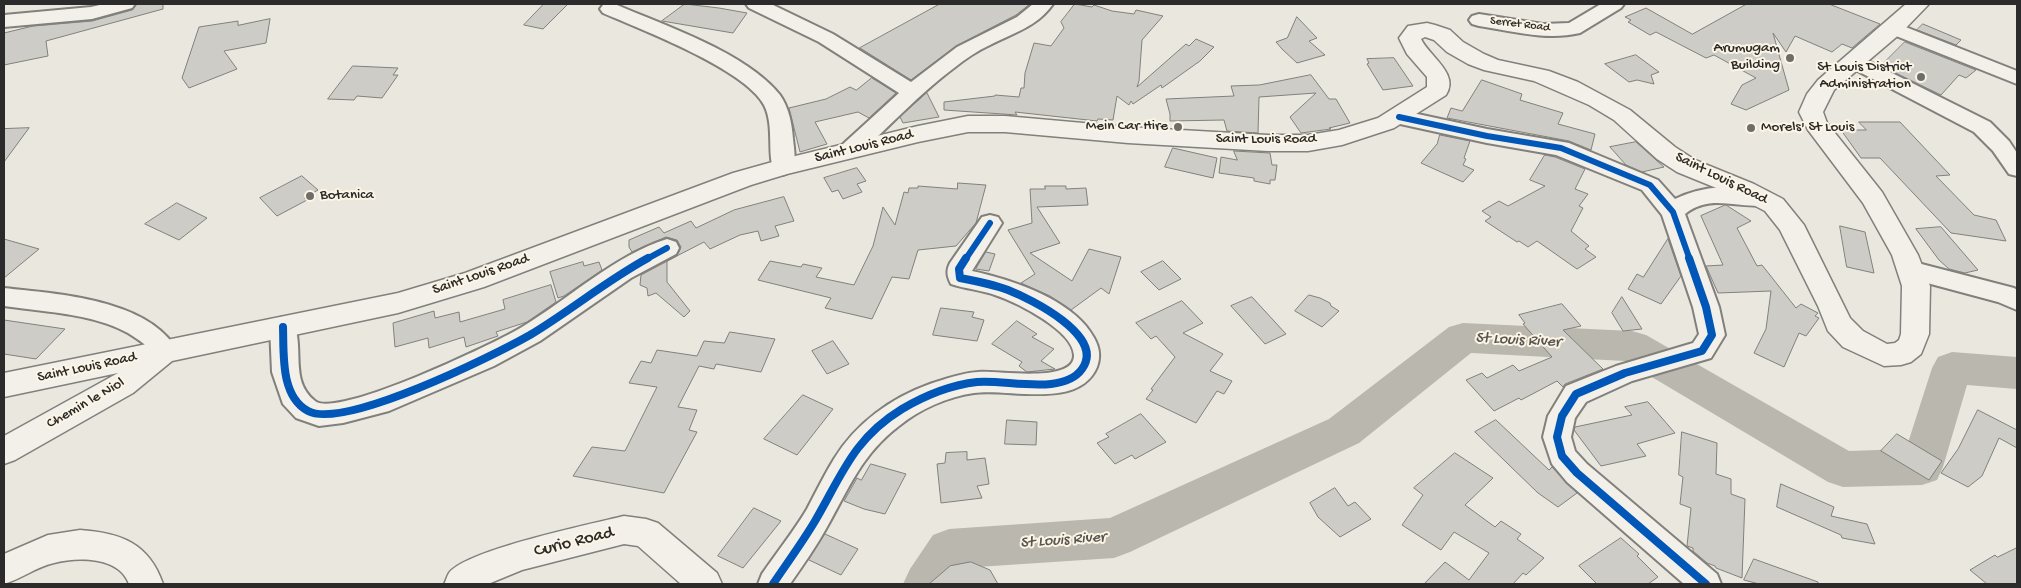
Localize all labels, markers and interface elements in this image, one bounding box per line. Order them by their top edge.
street label: Serret Road [1489,14,1551,36]
place label: Arumugam Building [1714,40,1780,75]
marker: Arumugam Building [1784,52,1796,64]
place label: St Louis District Administration [1817,59,1911,94]
marker: St Louis District Administration [1915,71,1927,83]
place label: Mein Car Hire [1086,118,1168,136]
place label: Morels' St Louis [1761,119,1854,137]
marker: Mein Car Hire [1172,121,1184,133]
marker: Morels' St Louis [1745,122,1757,134]
street label: Saint Louis Road [813,126,915,168]
street label: Saint Louis Road [1216,131,1316,149]
street label: Saint Louis Road [1672,149,1770,209]
place label: Botanica [320,187,374,205]
marker: Botanica [304,190,316,202]
street label: Saint Louis Road [430,250,532,300]
water label: St Louis River [1475,329,1561,353]
street label: Saint Louis Road [36,349,138,387]
street label: Chemin le Niol [44,374,128,434]
street label: Curio Road [532,523,616,563]
water label: St Louis River [1020,528,1106,554]

